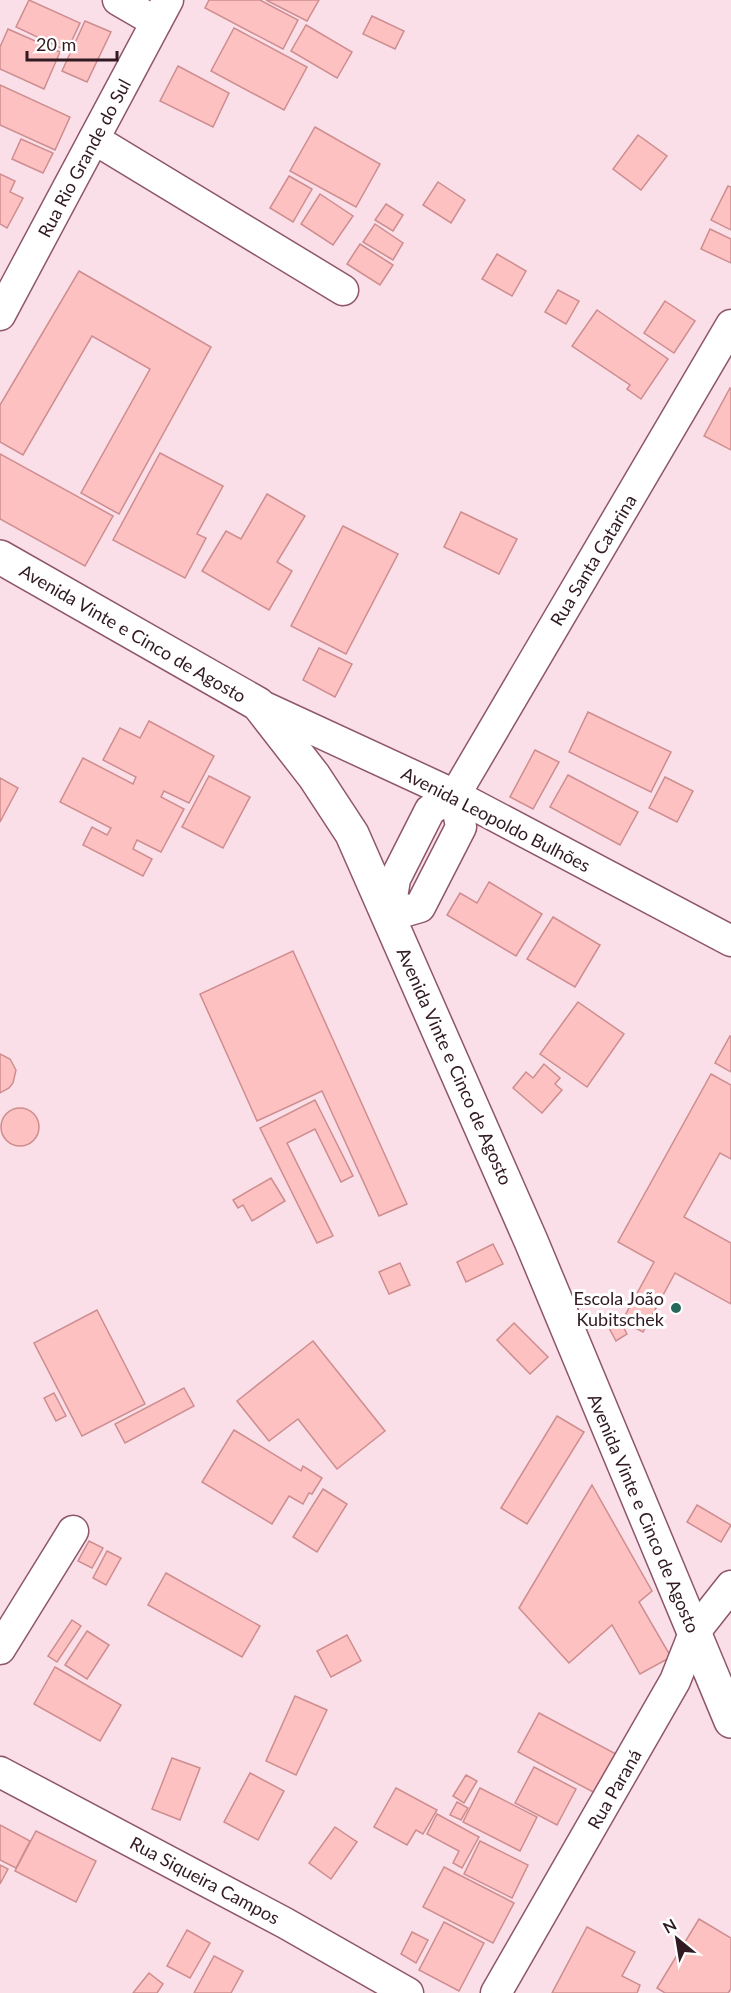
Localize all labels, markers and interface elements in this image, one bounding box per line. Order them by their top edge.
scale bar [27,24,117,62]
text: 20 m [36,33,76,55]
street label: Rua Rio Grande do Sul [33,75,135,241]
street label: Rua Santa Catarina [545,490,641,630]
street label: Avenida Vinte e Cinco de Agosto [16,559,250,707]
street label: Avenida Leopoldo Bulhões [398,762,594,876]
street label: Avenida Vinte e Cinco de Agosto [393,944,517,1188]
place label: Escola João Kubitschek [573,1287,665,1330]
marker: Escola João Kubitschek [669,1301,683,1315]
street label: Avenida Vinte e Cinco de Agosto [584,1390,704,1636]
street label: Rua Paraná [582,1745,646,1833]
street label: Rua Siqueira Campos [126,1831,284,1929]
north arrow [647,1909,707,1969]
text: N [659,1914,679,1937]

